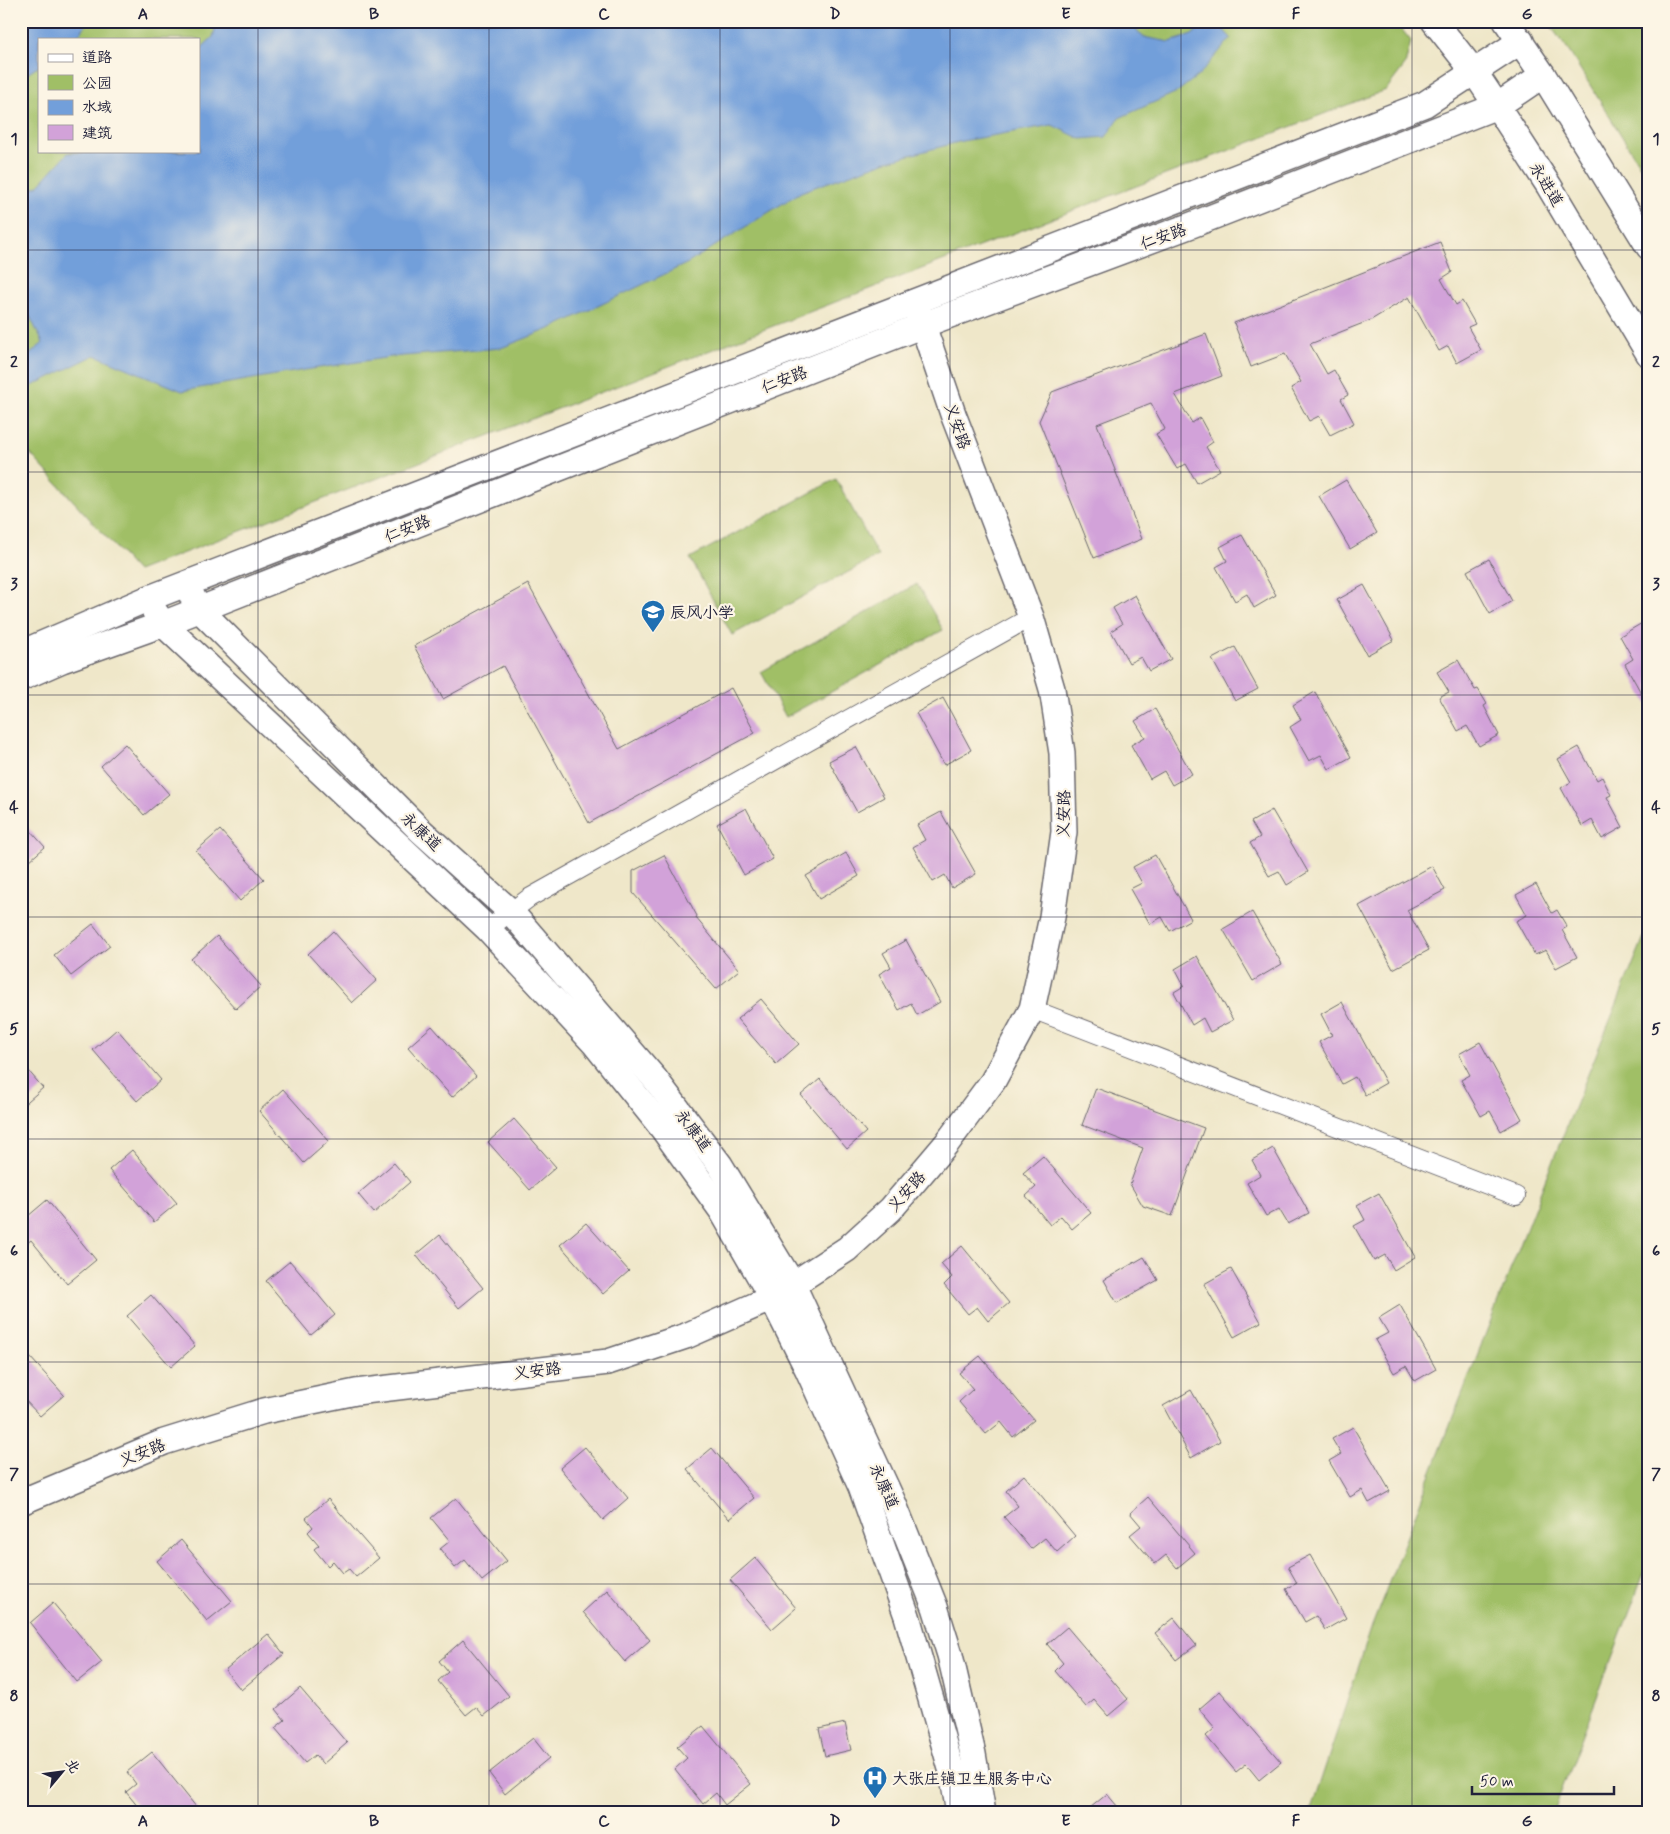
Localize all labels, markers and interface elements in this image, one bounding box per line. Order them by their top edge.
text: A [138,4,148,25]
text: B [369,4,379,25]
text: C [598,4,610,25]
text: D [829,4,841,25]
text: E [1061,4,1071,25]
text: F [1292,4,1301,25]
text: G [1522,4,1533,25]
legend [38,38,200,152]
text: 道路 [82,48,112,68]
text: 公园 [82,74,112,94]
text: 水域 [82,98,112,118]
text: 建筑 [82,124,112,144]
text: 1 [10,129,18,150]
text: 1 [1652,129,1660,150]
street label: 永进道 [1524,159,1567,211]
street label: 仁安路 [1137,219,1190,255]
text: 2 [10,352,18,373]
text: 2 [1652,352,1660,373]
street label: 仁安路 [758,362,811,399]
street label: 义安路 [939,400,975,453]
street label: 仁安路 [381,511,434,548]
text: 3 [10,574,18,595]
text: 3 [1652,574,1660,595]
school or university icon: 辰风小学 [640,599,666,633]
place label: 辰风小学 [670,603,734,624]
street label: 义安路 [1054,790,1075,838]
text: 4 [9,797,19,818]
text: 4 [1651,797,1661,818]
street label: 永康道 [396,808,446,856]
text: 5 [9,1019,19,1040]
text: 5 [1651,1019,1661,1040]
street label: 永康道 [670,1105,716,1156]
street label: 义安路 [883,1167,931,1217]
text: 6 [10,1241,18,1262]
text: 6 [1652,1241,1660,1262]
street label: 义安路 [512,1358,562,1385]
street label: 义安路 [116,1435,169,1472]
street label: 永康道 [864,1460,903,1513]
text: 7 [9,1464,19,1485]
text: 7 [1651,1464,1661,1485]
text: 8 [9,1686,19,1707]
text: 8 [1651,1686,1661,1707]
north arrow [38,1746,88,1796]
text: 北 [61,1756,84,1777]
scale bar [1472,1764,1615,1796]
hospital icon: 大张庄镇卫生服务中心 [862,1765,888,1799]
place label: 大张庄镇卫生服务中心 [892,1769,1052,1790]
text: 50 m [1480,1772,1514,1792]
text: A [138,1811,148,1832]
text: B [369,1811,379,1832]
text: C [598,1811,610,1832]
text: D [829,1811,841,1832]
text: E [1061,1811,1071,1832]
text: F [1292,1811,1301,1832]
text: G [1522,1811,1533,1832]

